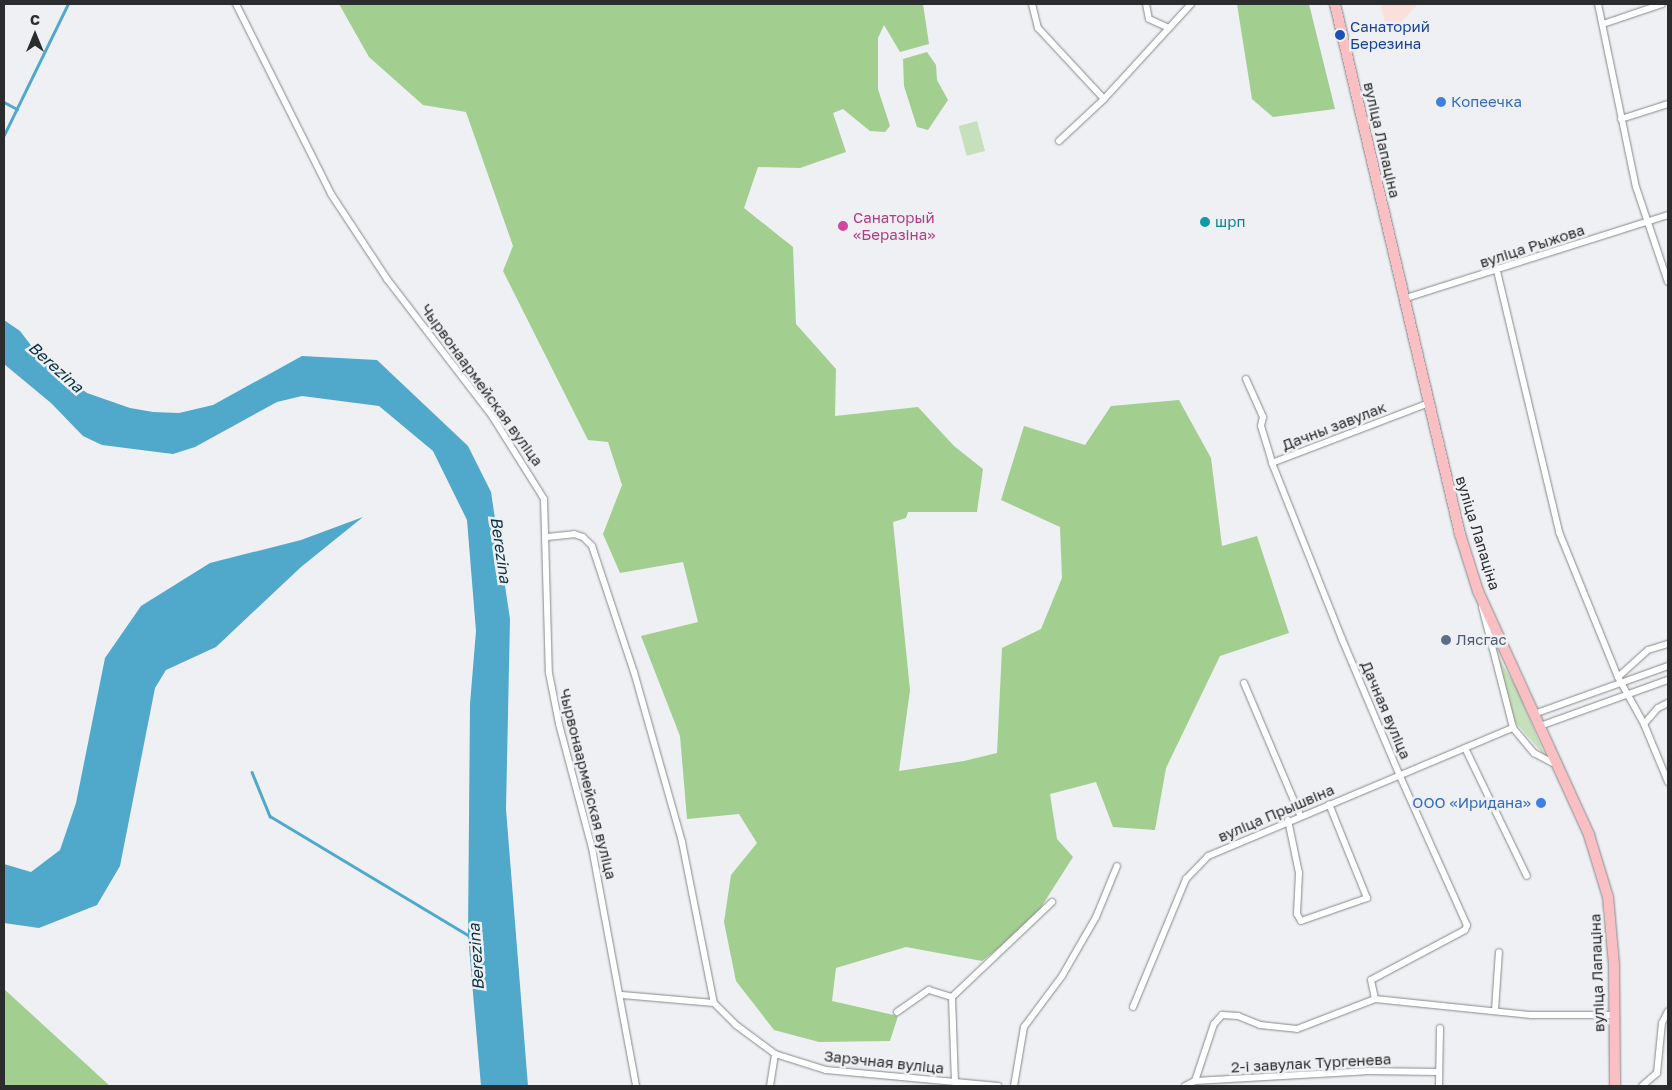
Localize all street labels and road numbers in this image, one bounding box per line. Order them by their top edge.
street label: вуліца Лапаціна [1360,80,1404,200]
street label: вуліца Рыжова [1477,221,1587,271]
street label: Чырвонаармейская вуліца [417,300,547,470]
street label: Дачны завулак [1279,398,1389,454]
street label: вуліца Лапаціна [1452,474,1504,592]
street label: Дачная вуліца [1357,658,1415,762]
street label: Чырвонаармейская вуліца [556,687,620,881]
street label: вуліца Прышвіна [1215,780,1337,846]
street label: вуліца Лапаціна [1586,914,1608,1032]
street label: Зарэчная вуліца [823,1047,945,1077]
street label: 2-і завулак Тургенева [1230,1050,1392,1076]

